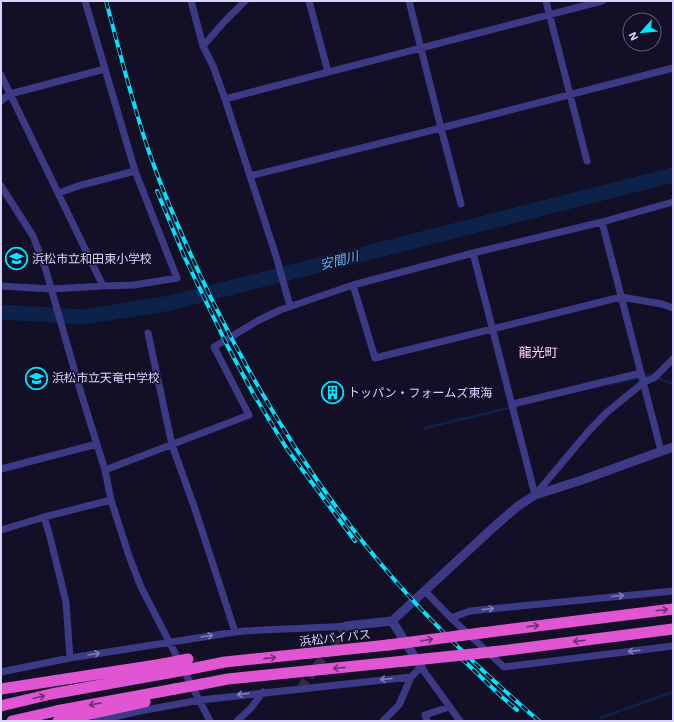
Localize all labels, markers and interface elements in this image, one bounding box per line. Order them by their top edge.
north arrow [622,12,662,52]
text: N [626,30,641,43]
school or university icon: 浜松市立和田東小学校 [4,246,30,272]
water label: 安間川 [318,248,362,272]
place label: 浜松市立和田東小学校 [32,252,152,266]
district label: 龍光町 [518,345,558,360]
school or university icon: 浜松市立天竜中学校 [24,365,50,391]
place label: 浜松市立天竜中学校 [52,371,160,385]
building icon: トッパン・フォームズ東海 [319,380,345,406]
place label: トッパン・フォームズ東海 [348,386,492,400]
one-way arrow [611,592,624,599]
one-way arrow [481,605,494,613]
one-way arrow [656,607,669,614]
one-way arrow [527,623,540,630]
street label: 浜松バイパス [299,627,371,649]
one-way arrow [200,632,213,640]
one-way arrow [420,636,433,644]
one-way arrow [573,637,586,645]
one-way arrow [628,647,641,655]
one-way arrow [87,650,100,658]
one-way arrow [263,654,276,661]
one-way arrow [333,664,346,672]
one-way arrow [380,675,393,683]
one-way arrow [237,691,250,698]
one-way arrow [32,692,45,700]
one-way arrow [89,700,102,708]

